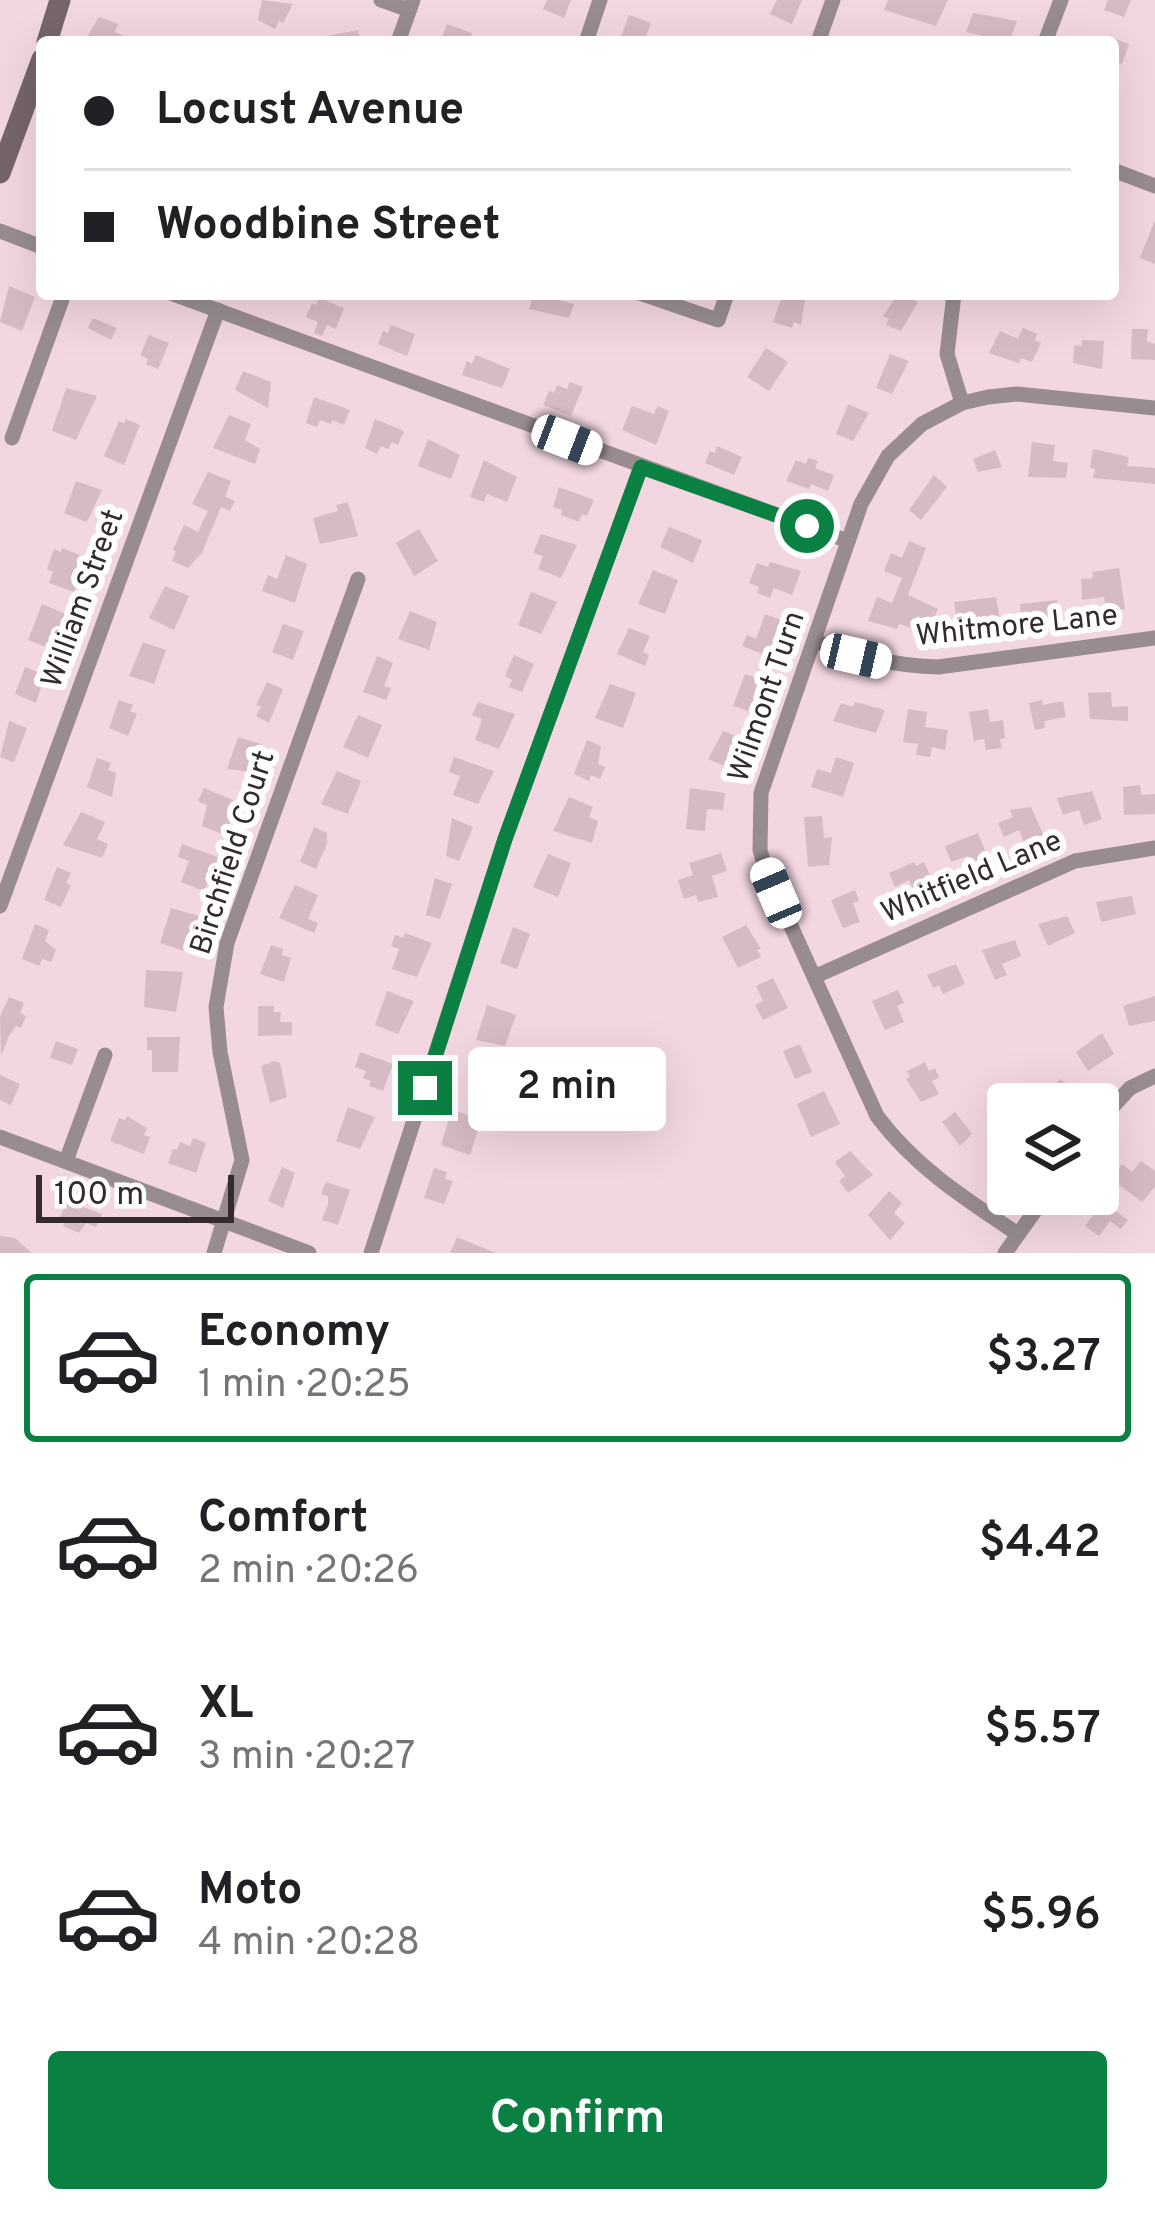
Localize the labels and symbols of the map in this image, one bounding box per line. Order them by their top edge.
car [527,410,607,470]
route start [780,499,834,553]
street label: William Street [35,505,133,693]
street label: Whitmore Lane [914,598,1120,656]
street label: Wilmont Turn [721,607,815,787]
car [817,630,895,682]
street label: Birchfield Court [184,746,284,960]
street label: Whitfield Lane [876,823,1068,933]
car [745,853,807,933]
callout: 2 min [467,1046,665,1130]
route end [398,1061,452,1115]
scale bar [36,1169,234,1222]

